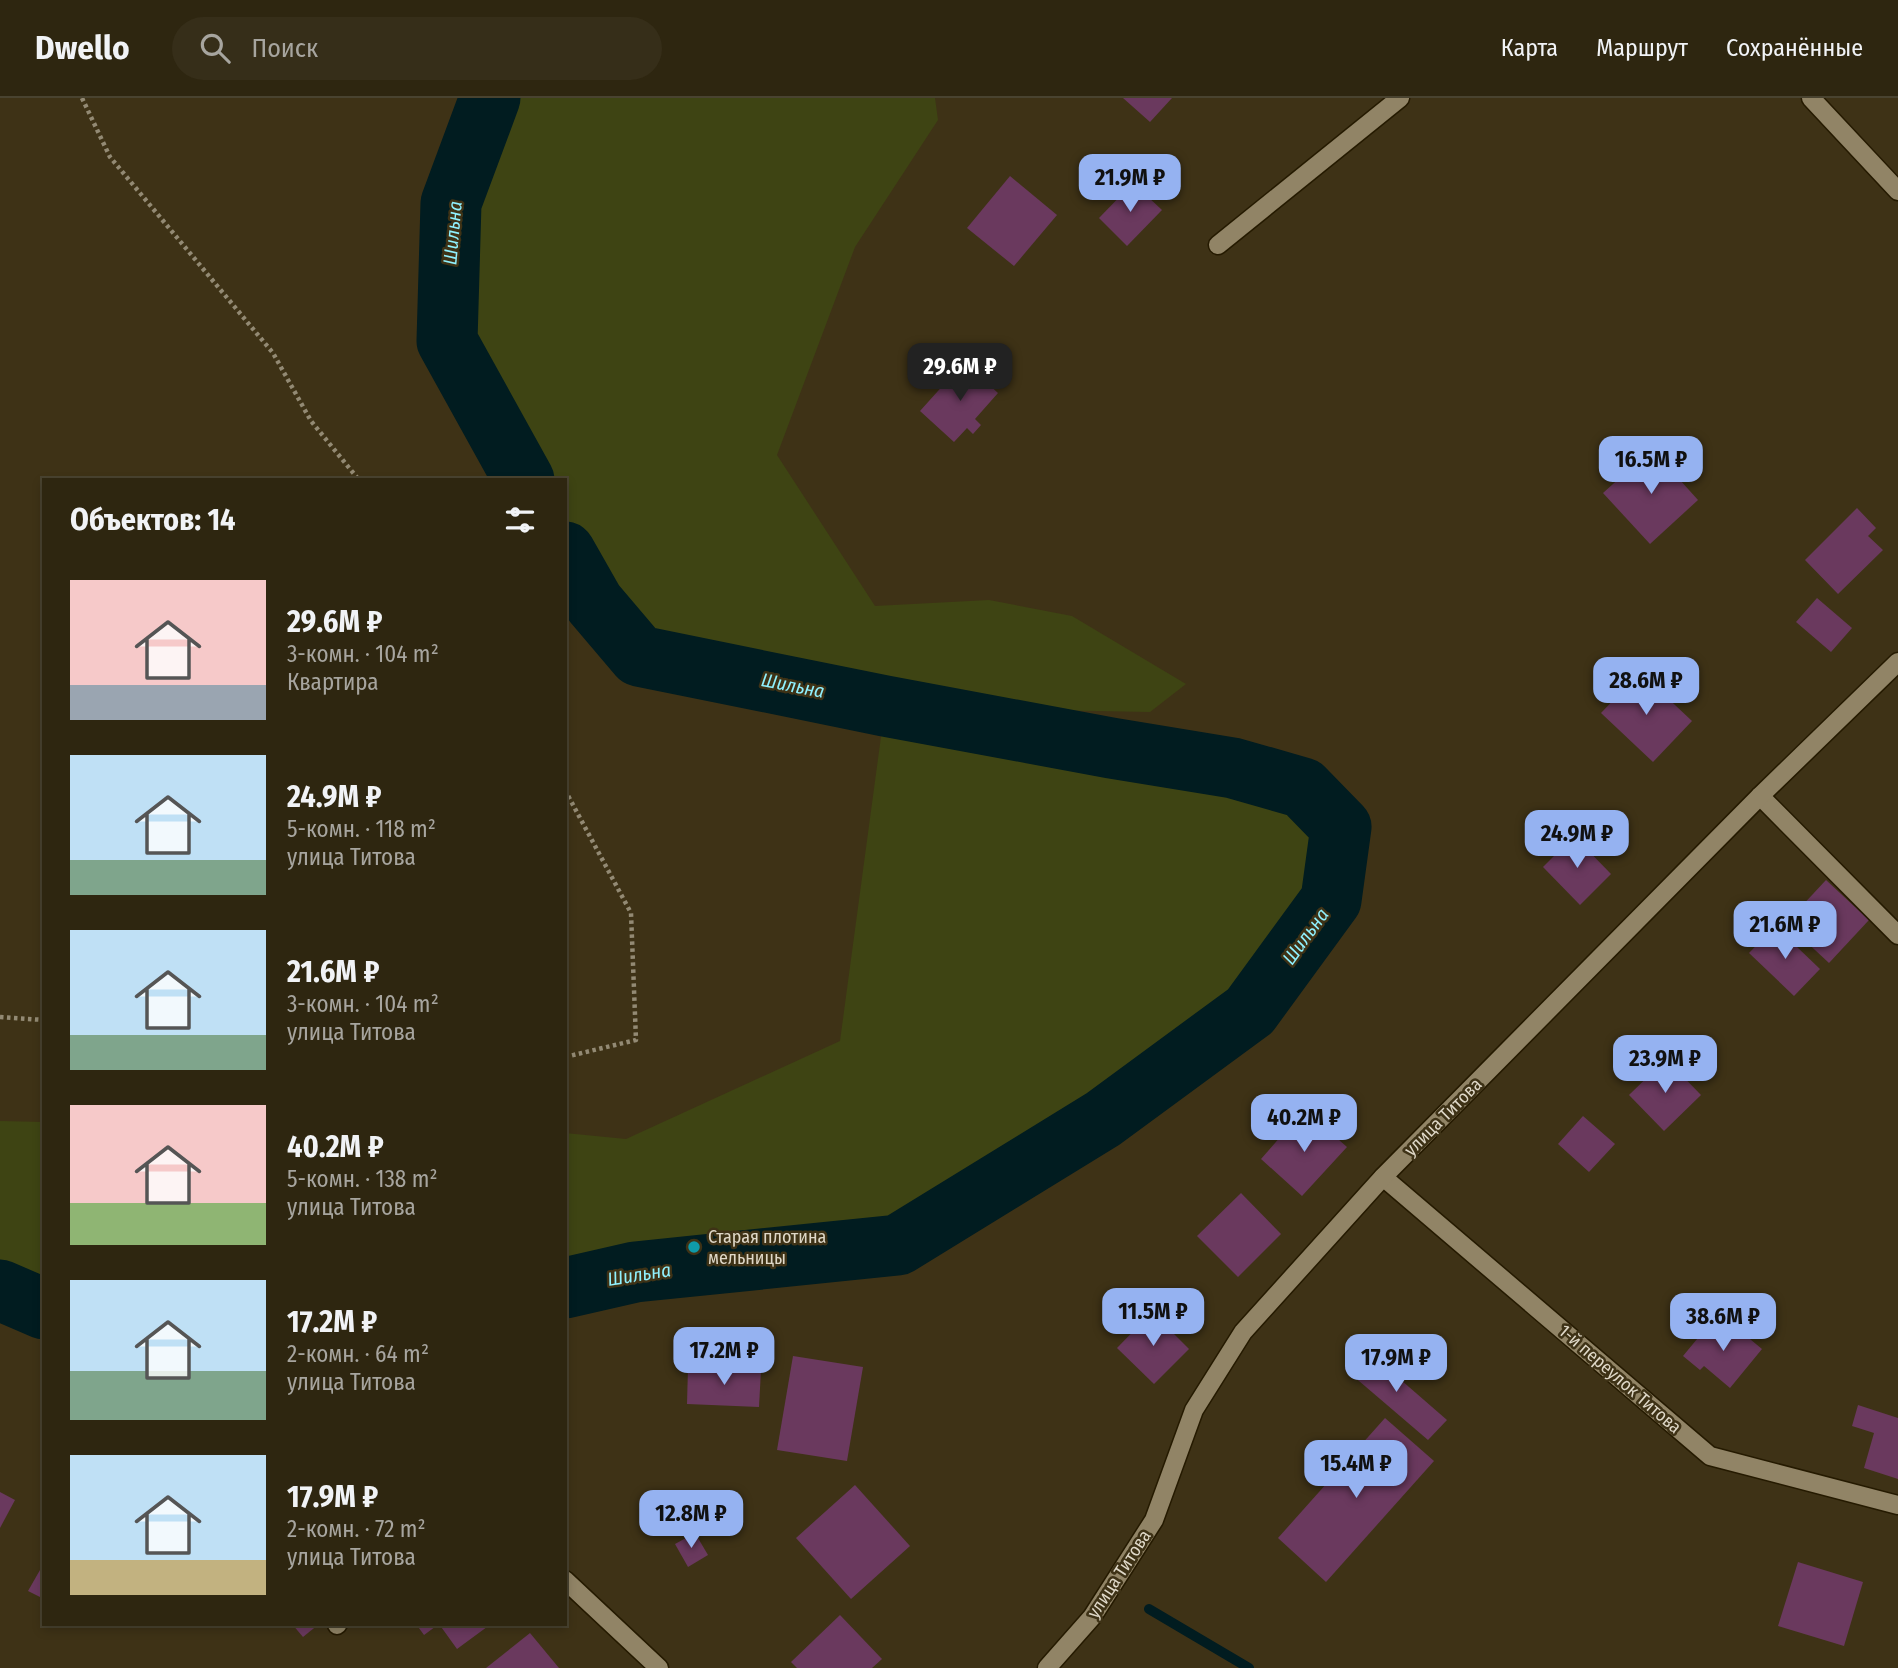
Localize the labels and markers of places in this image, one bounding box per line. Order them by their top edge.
pin: 21.9M ₽ [1065,155,1195,214]
pin: 29.6M ₽ [895,344,1025,403]
pin: 16.5M ₽ [1586,436,1716,496]
pin: 28.6M ₽ [1581,658,1711,717]
pin: 24.9M ₽ [1512,810,1642,870]
pin: 21.6M ₽ [1720,902,1850,961]
pin: 23.9M ₽ [1600,1035,1730,1095]
pin: 40.2M ₽ [1239,1094,1369,1154]
place label: Старая плотина мельницы [708,1226,827,1269]
marker: Старая плотина мельницы [686,1239,702,1255]
pin: 11.5M ₽ [1088,1288,1218,1348]
pin: 38.6M ₽ [1658,1294,1788,1353]
pin: 17.2M ₽ [659,1328,789,1387]
pin: 17.9M ₽ [1331,1334,1461,1394]
pin: 15.4M ₽ [1291,1440,1421,1500]
pin: 12.8M ₽ [626,1490,756,1550]

